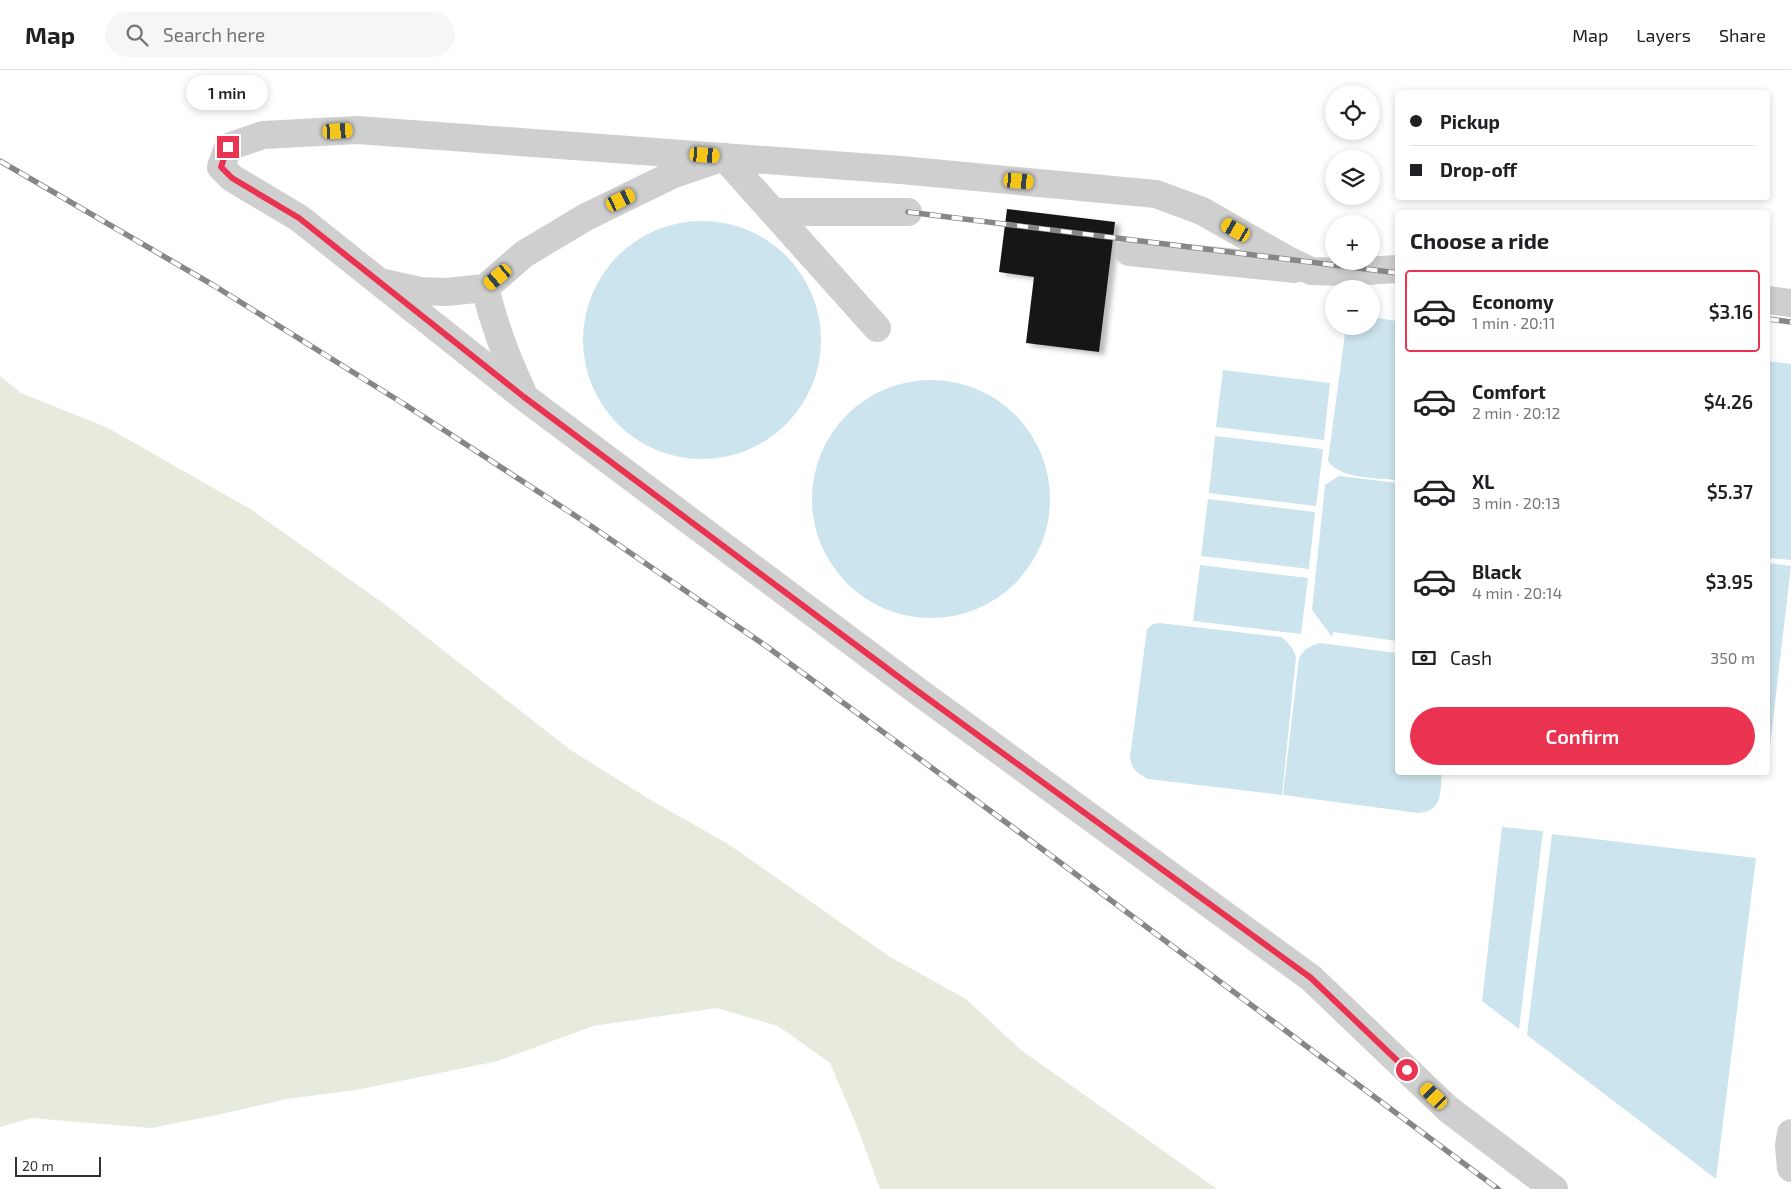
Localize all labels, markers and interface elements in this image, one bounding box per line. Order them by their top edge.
search box [105,12,455,57]
text: Map [25,20,75,49]
icon: search [123,21,151,49]
text: Search here [163,23,265,46]
text: Map [1572,24,1608,46]
text: Layers [1636,24,1691,46]
text: Share [1719,24,1766,46]
callout: 1 min [187,75,269,110]
text: 1 min [208,83,246,102]
map controls [1325,85,1380,335]
button: locate [1325,85,1380,140]
text: Pickup [1440,110,1500,133]
car [322,123,353,139]
route end [217,136,239,158]
car [689,146,720,164]
button: layers [1325,150,1380,205]
text: Drop-off [1440,158,1517,181]
car [1003,172,1034,190]
car [604,187,637,213]
button: + [1325,215,1380,270]
car [1219,216,1252,244]
text: Choose a ride [1410,227,1549,253]
car [481,262,514,292]
button: − [1325,280,1380,335]
icon: car [1412,289,1457,334]
text: Economy [1472,290,1554,313]
text: $3.16 [1709,300,1753,323]
text: 1 min · 20:11 [1472,313,1555,332]
icon: car [1412,379,1457,424]
text: Comfort [1472,380,1546,403]
text: $4.26 [1704,390,1753,413]
text: 2 min · 20:12 [1472,403,1561,422]
icon: car [1412,469,1457,514]
text: XL [1472,470,1494,493]
text: $5.37 [1707,480,1753,503]
text: 3 min · 20:13 [1472,493,1560,512]
icon: car [1412,559,1457,604]
text: Black [1472,560,1522,583]
text: $3.95 [1705,570,1753,593]
text: 4 min · 20:14 [1472,583,1562,602]
icon: cash [1410,644,1438,672]
text: Cash [1450,646,1492,669]
text: 350 m [1710,648,1755,667]
button: Confirm [1410,707,1755,765]
route start [1396,1059,1418,1081]
car [1418,1080,1450,1112]
scale bar [15,1154,101,1177]
text: 20 m [22,1157,54,1174]

